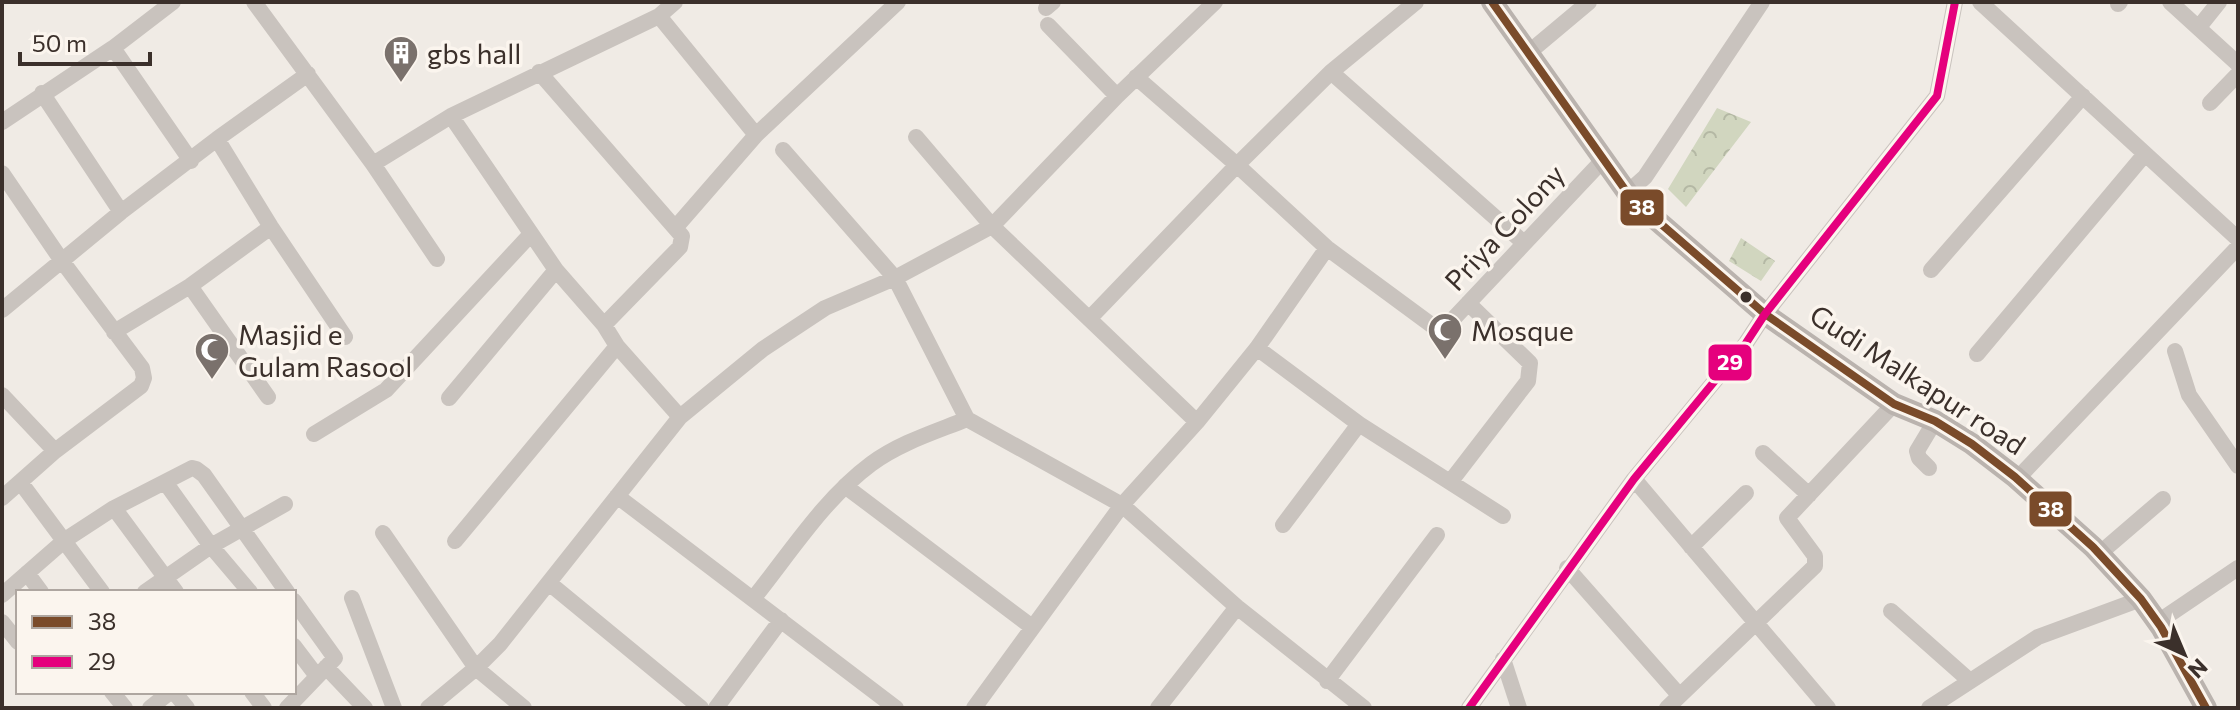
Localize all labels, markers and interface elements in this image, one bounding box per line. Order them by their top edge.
scale bar [20,16,150,66]
text: 50 m [32,28,87,57]
building icon: gbs hall [382,34,420,84]
place label: gbs hall [427,36,521,70]
street label: Priya Colony [1437,157,1571,297]
line badge: 38 [1619,188,1665,227]
text: 38 [1629,193,1655,220]
unlabelled marker [1738,289,1754,305]
street label: Gudi Malkapur road [1804,297,2032,461]
mosque icon: Mosque [1426,311,1464,361]
place label: Mosque [1471,313,1574,347]
place label: Masjid e Gulam Rasool [238,317,412,383]
mosque icon: Masjid e Gulam Rasool [193,331,231,381]
line badge: 29 [1707,343,1753,382]
text: 29 [1717,348,1743,375]
line badge: 38 [2028,490,2073,528]
text: 38 [2038,495,2064,522]
legend [16,590,296,694]
text: 38 [88,606,116,635]
north arrow [2144,614,2224,694]
text: 29 [88,646,116,675]
text: N [2183,653,2214,684]

